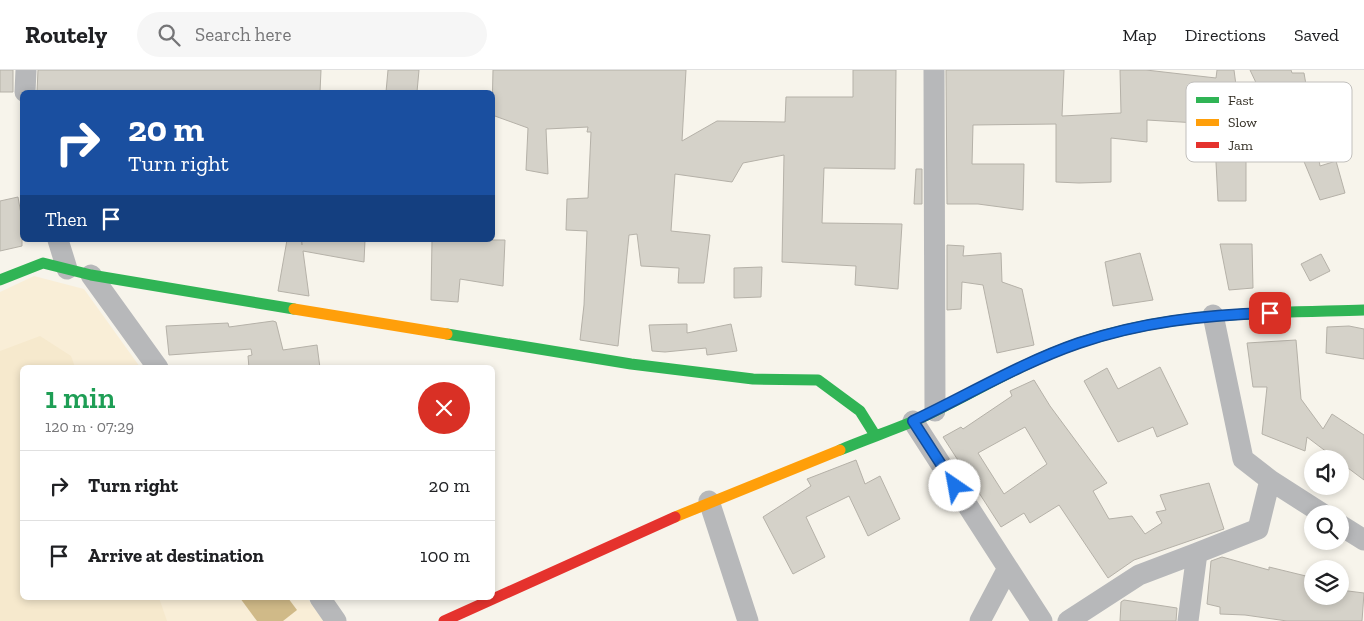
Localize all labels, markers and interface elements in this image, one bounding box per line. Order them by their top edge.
search box [137,12,487,57]
text: Routely [25,20,107,49]
icon: search [155,21,183,49]
text: Search here [195,23,291,46]
text: Map [1122,24,1157,46]
text: Directions [1185,24,1266,46]
text: Saved [1294,24,1339,46]
legend [1186,82,1352,162]
text: Fast [1228,92,1255,109]
text: 20 m [128,108,204,150]
icon: right [45,110,110,175]
text: Slow [1228,114,1257,131]
text: Jam [1228,137,1253,154]
text: Turn right [128,150,229,177]
icon: arrive [97,205,125,233]
text: Then [45,208,87,231]
pin [1249,292,1291,334]
icon: arrive [1256,299,1284,327]
text: 1 min [45,380,115,416]
button: close [418,382,470,434]
text: 120 m · 07:29 [45,417,134,436]
map controls [1304,450,1349,605]
button: sound [1304,450,1349,495]
position arrow [928,459,980,511]
icon: right [45,472,73,500]
text: Turn right [88,474,178,497]
text: 20 m [429,474,470,497]
button: search [1304,505,1349,550]
icon: arrive [45,542,73,570]
text: Arrive at destination [88,544,264,567]
text: 100 m [420,544,470,567]
button: layers [1304,560,1349,605]

